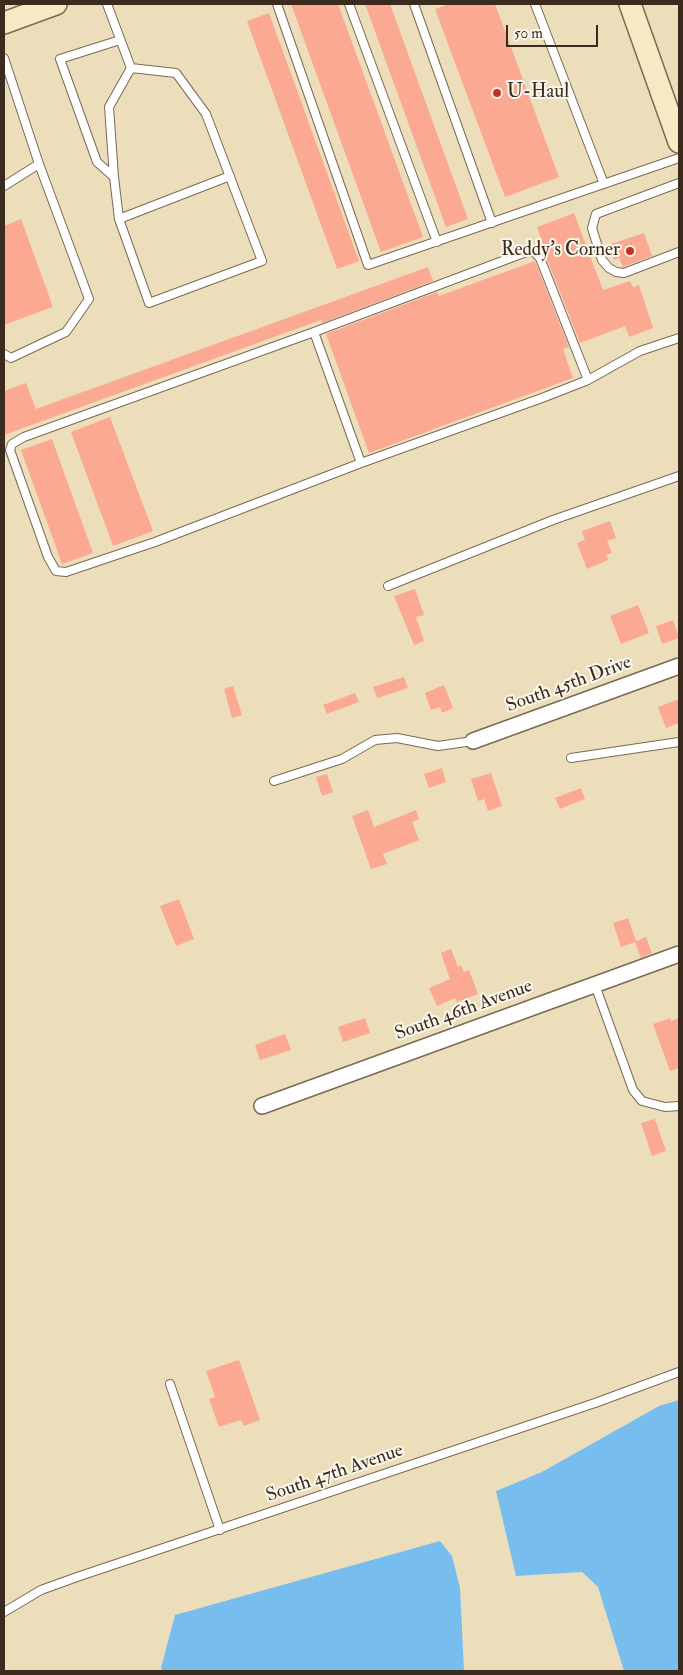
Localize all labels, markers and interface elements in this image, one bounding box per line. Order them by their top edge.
scale bar [508,15,600,47]
text: 50 m [514,24,543,43]
place label: U-Haul [507,82,569,104]
marker: U-Haul [491,87,503,99]
place label: Reddy's Corner [501,240,620,262]
marker: Reddy's Corner [624,245,636,257]
street label: South 45th Drive [503,652,635,718]
street label: South 46th Avenue [392,976,536,1046]
street label: South 47th Avenue [264,1440,406,1508]

